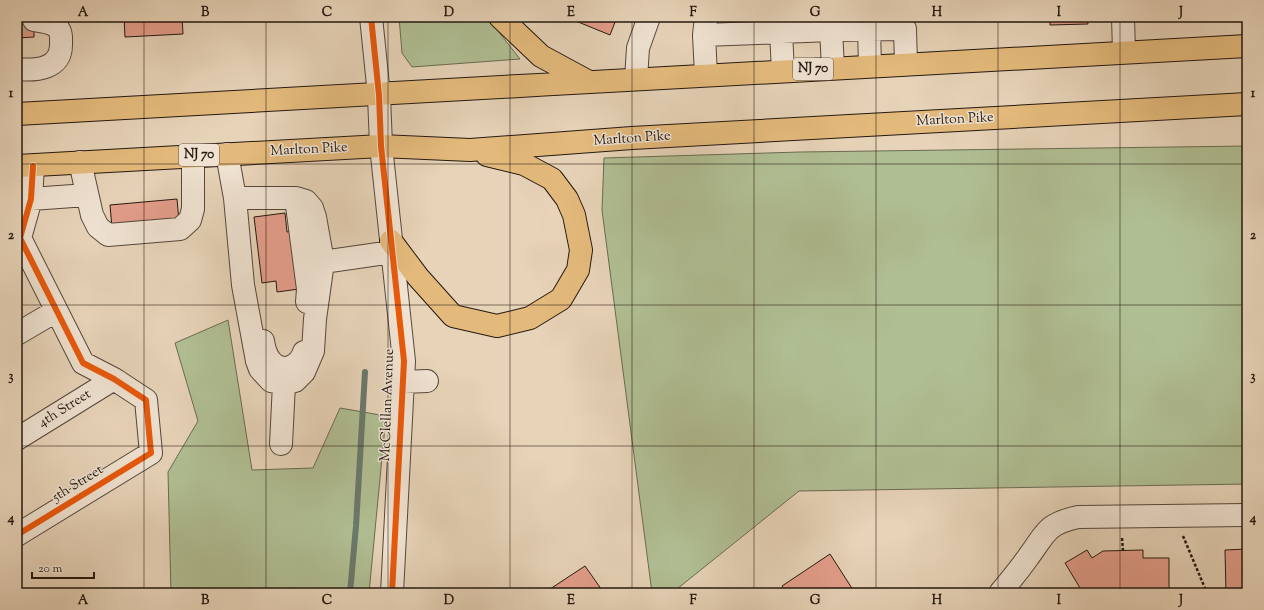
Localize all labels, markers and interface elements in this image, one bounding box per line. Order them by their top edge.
text: A [78,4,89,22]
text: B [201,4,210,22]
text: C [322,4,332,22]
text: D [444,4,454,22]
text: E [567,4,575,22]
text: F [689,4,697,22]
text: G [810,4,821,22]
text: H [932,4,943,22]
text: I [1057,4,1062,22]
text: J [1178,4,1183,22]
road number: NJ 70 [793,58,833,80]
text: 1 [9,85,14,103]
text: 1 [1251,85,1256,103]
street label: Marlton Pike [916,108,994,132]
street label: Marlton Pike [593,126,671,152]
street label: Marlton Pike [270,138,348,162]
road number: NJ 70 [179,144,219,166]
text: 2 [8,227,15,245]
text: 2 [1250,227,1257,245]
street label: McClellan Avenue [376,348,400,462]
text: 3 [8,368,14,386]
text: 3 [1250,368,1256,386]
street label: 4th Street [35,385,96,433]
street label: 5th Street [48,460,108,508]
text: 4 [7,510,15,528]
text: 4 [1249,510,1257,528]
scale bar [32,554,94,580]
text: 20 m [38,560,63,578]
text: A [78,592,89,610]
text: B [201,592,210,610]
text: C [322,592,332,610]
text: D [444,592,454,610]
text: E [567,592,575,610]
text: F [689,592,697,610]
text: G [810,592,821,610]
text: H [932,592,943,610]
text: I [1057,592,1062,610]
text: J [1178,592,1183,610]

